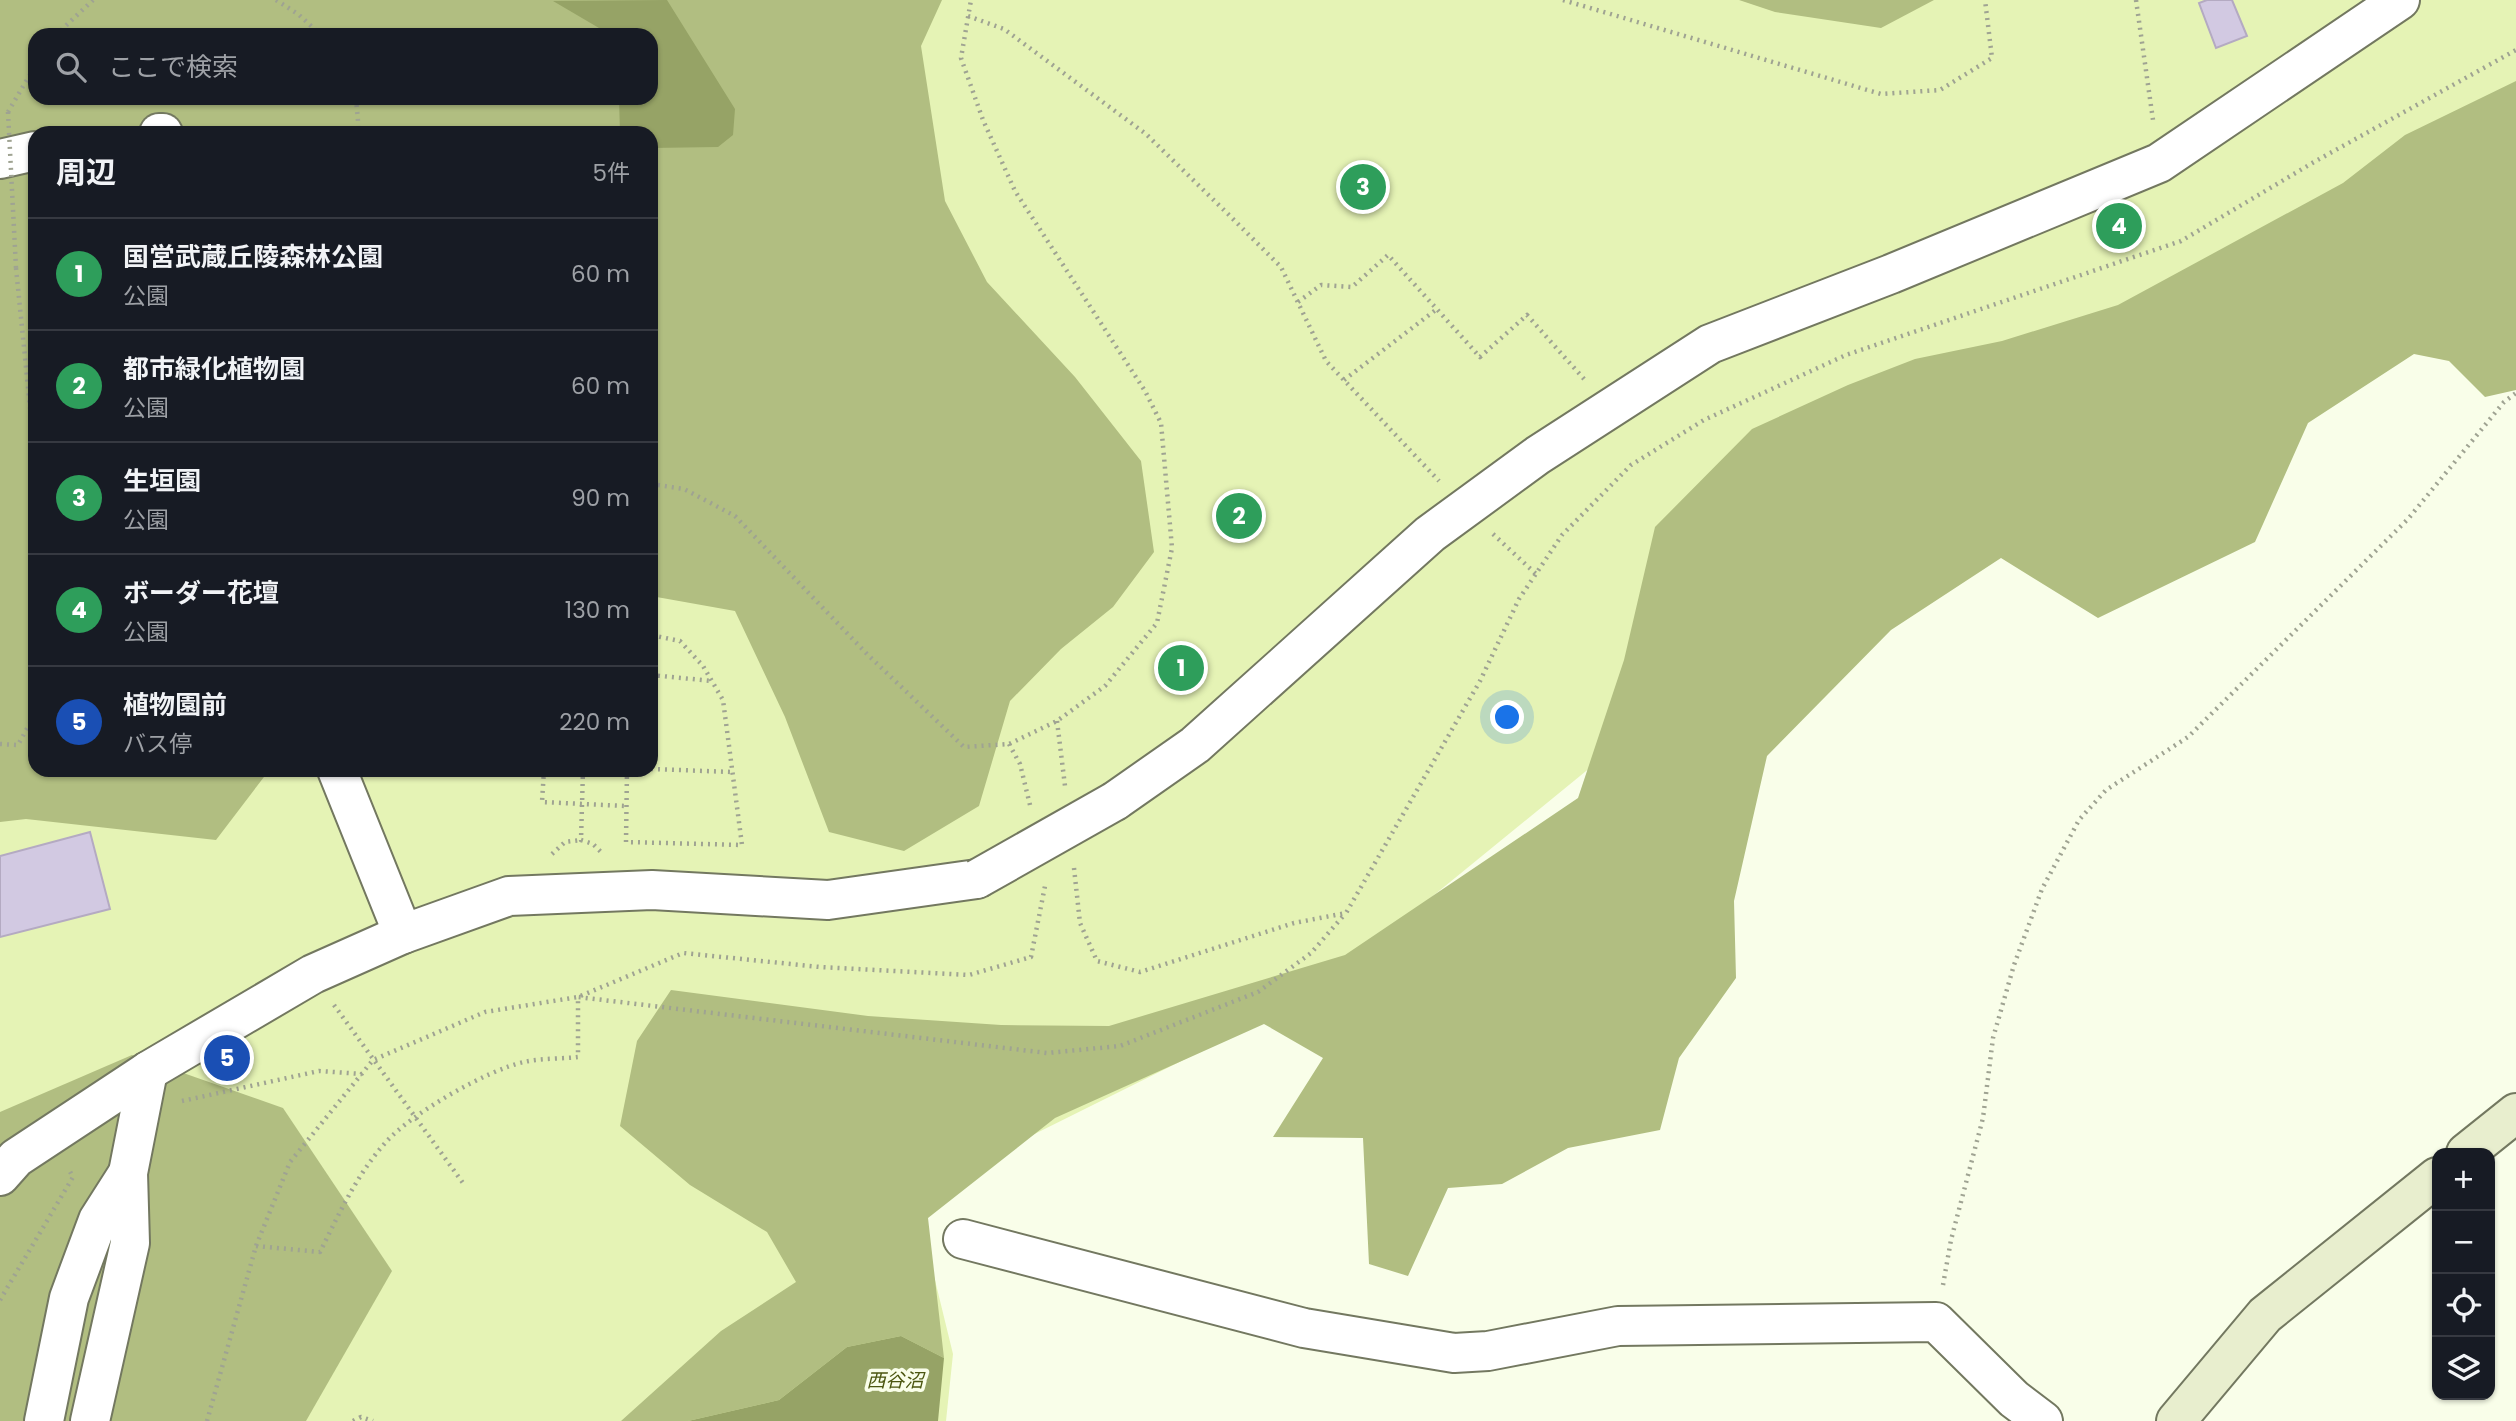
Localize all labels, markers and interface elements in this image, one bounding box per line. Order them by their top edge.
search box [28,28,658,105]
icon: search [52,48,90,86]
text: ここで検索 [108,49,238,85]
text: 周辺 [56,151,116,194]
text: 5件 [593,157,630,189]
pin: 3 [1340,161,1386,213]
pin: 4 [2096,200,2142,252]
text: 国営武蔵丘陵森林公園 [123,239,383,275]
text: 1 [75,258,83,290]
text: 60 m [571,258,630,290]
text: 公園 [123,280,169,312]
text: 都市緑化植物園 [123,351,305,387]
text: 2 [72,370,86,402]
text: 60 m [571,370,630,402]
text: 公園 [123,392,169,424]
text: 生垣園 [123,463,201,499]
text: 3 [72,482,86,514]
text: 90 m [571,482,630,514]
pin: 2 [1216,490,1262,542]
text: 公園 [123,504,169,536]
text: ボーダー花壇 [123,575,279,611]
text: 4 [71,594,87,626]
text: 130 m [565,594,630,626]
text: 公園 [123,616,169,648]
pin: 1 [1158,642,1204,694]
text: 植物園前 [123,687,227,723]
your location [1490,700,1524,734]
text: 5 [72,706,86,738]
text: 220 m [559,706,630,738]
text: バス停 [123,728,192,760]
pin: 5 [204,1032,250,1084]
map controls [2432,1148,2495,1400]
button: + [2432,1148,2495,1211]
button: − [2432,1211,2495,1274]
button: locate [2432,1274,2495,1337]
button: layers [2432,1337,2495,1400]
water label: 西谷沼 [866,1367,926,1394]

